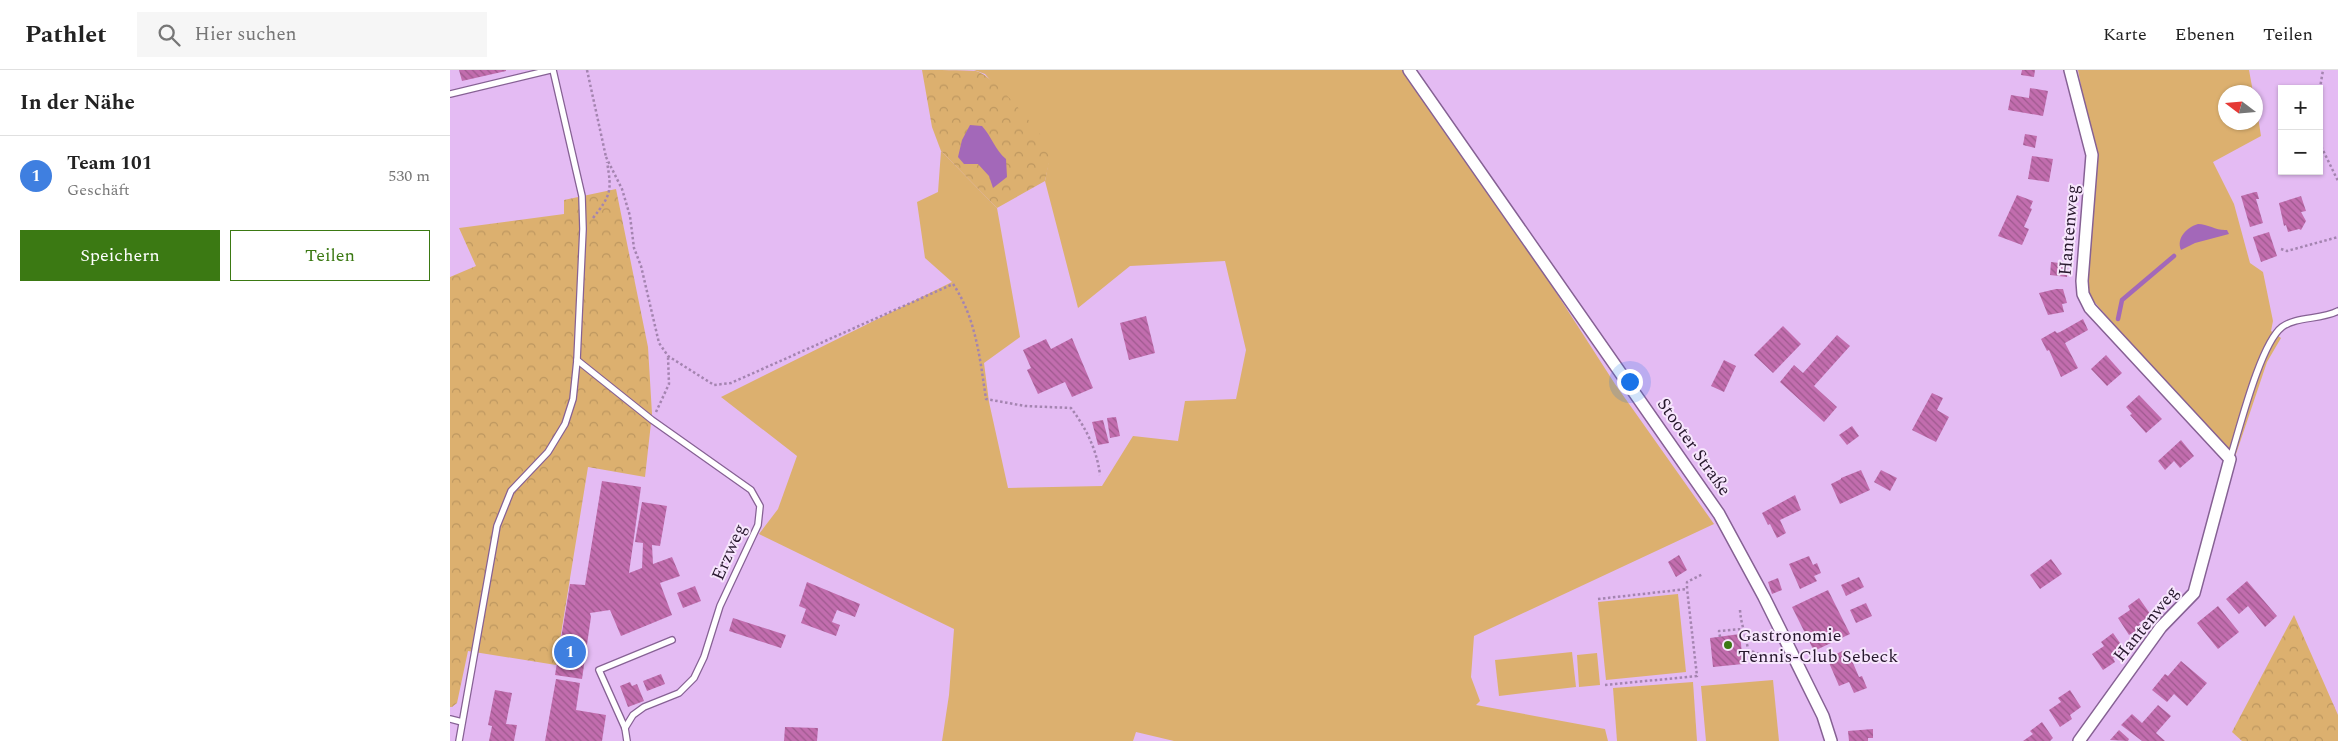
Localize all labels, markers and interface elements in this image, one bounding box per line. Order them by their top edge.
search box [137,12,487,57]
text: Pathlet [25,17,107,53]
text: Hier suchen [195,20,297,49]
icon: search [155,21,183,49]
text: Karte [2103,21,2147,48]
text: Ebenen [2175,21,2235,48]
text: Teilen [2263,21,2313,48]
north arrow [2218,85,2263,130]
map controls [2278,85,2323,175]
button: + [2278,85,2323,130]
text: In der Nähe [20,87,135,119]
button: − [2278,130,2323,175]
text: Team 101 [67,149,152,178]
text: 1 [32,164,40,188]
text: 530 m [388,164,430,188]
text: Geschäft [67,178,130,202]
street label: Hantenweg [2052,183,2086,277]
button: Speichern [20,230,220,281]
button: Teilen [230,230,430,281]
your location [1617,369,1643,395]
street label: Stooter Straße [1650,392,1738,502]
street label: Erzweg [705,519,753,585]
street label: Hantenweg [2107,580,2185,668]
place label: Gastronomie Tennis-Club Sebeck [1738,622,1898,670]
pin: 1 [554,633,586,671]
marker: Gastronomie Tennis-Club Sebeck [1722,639,1734,651]

